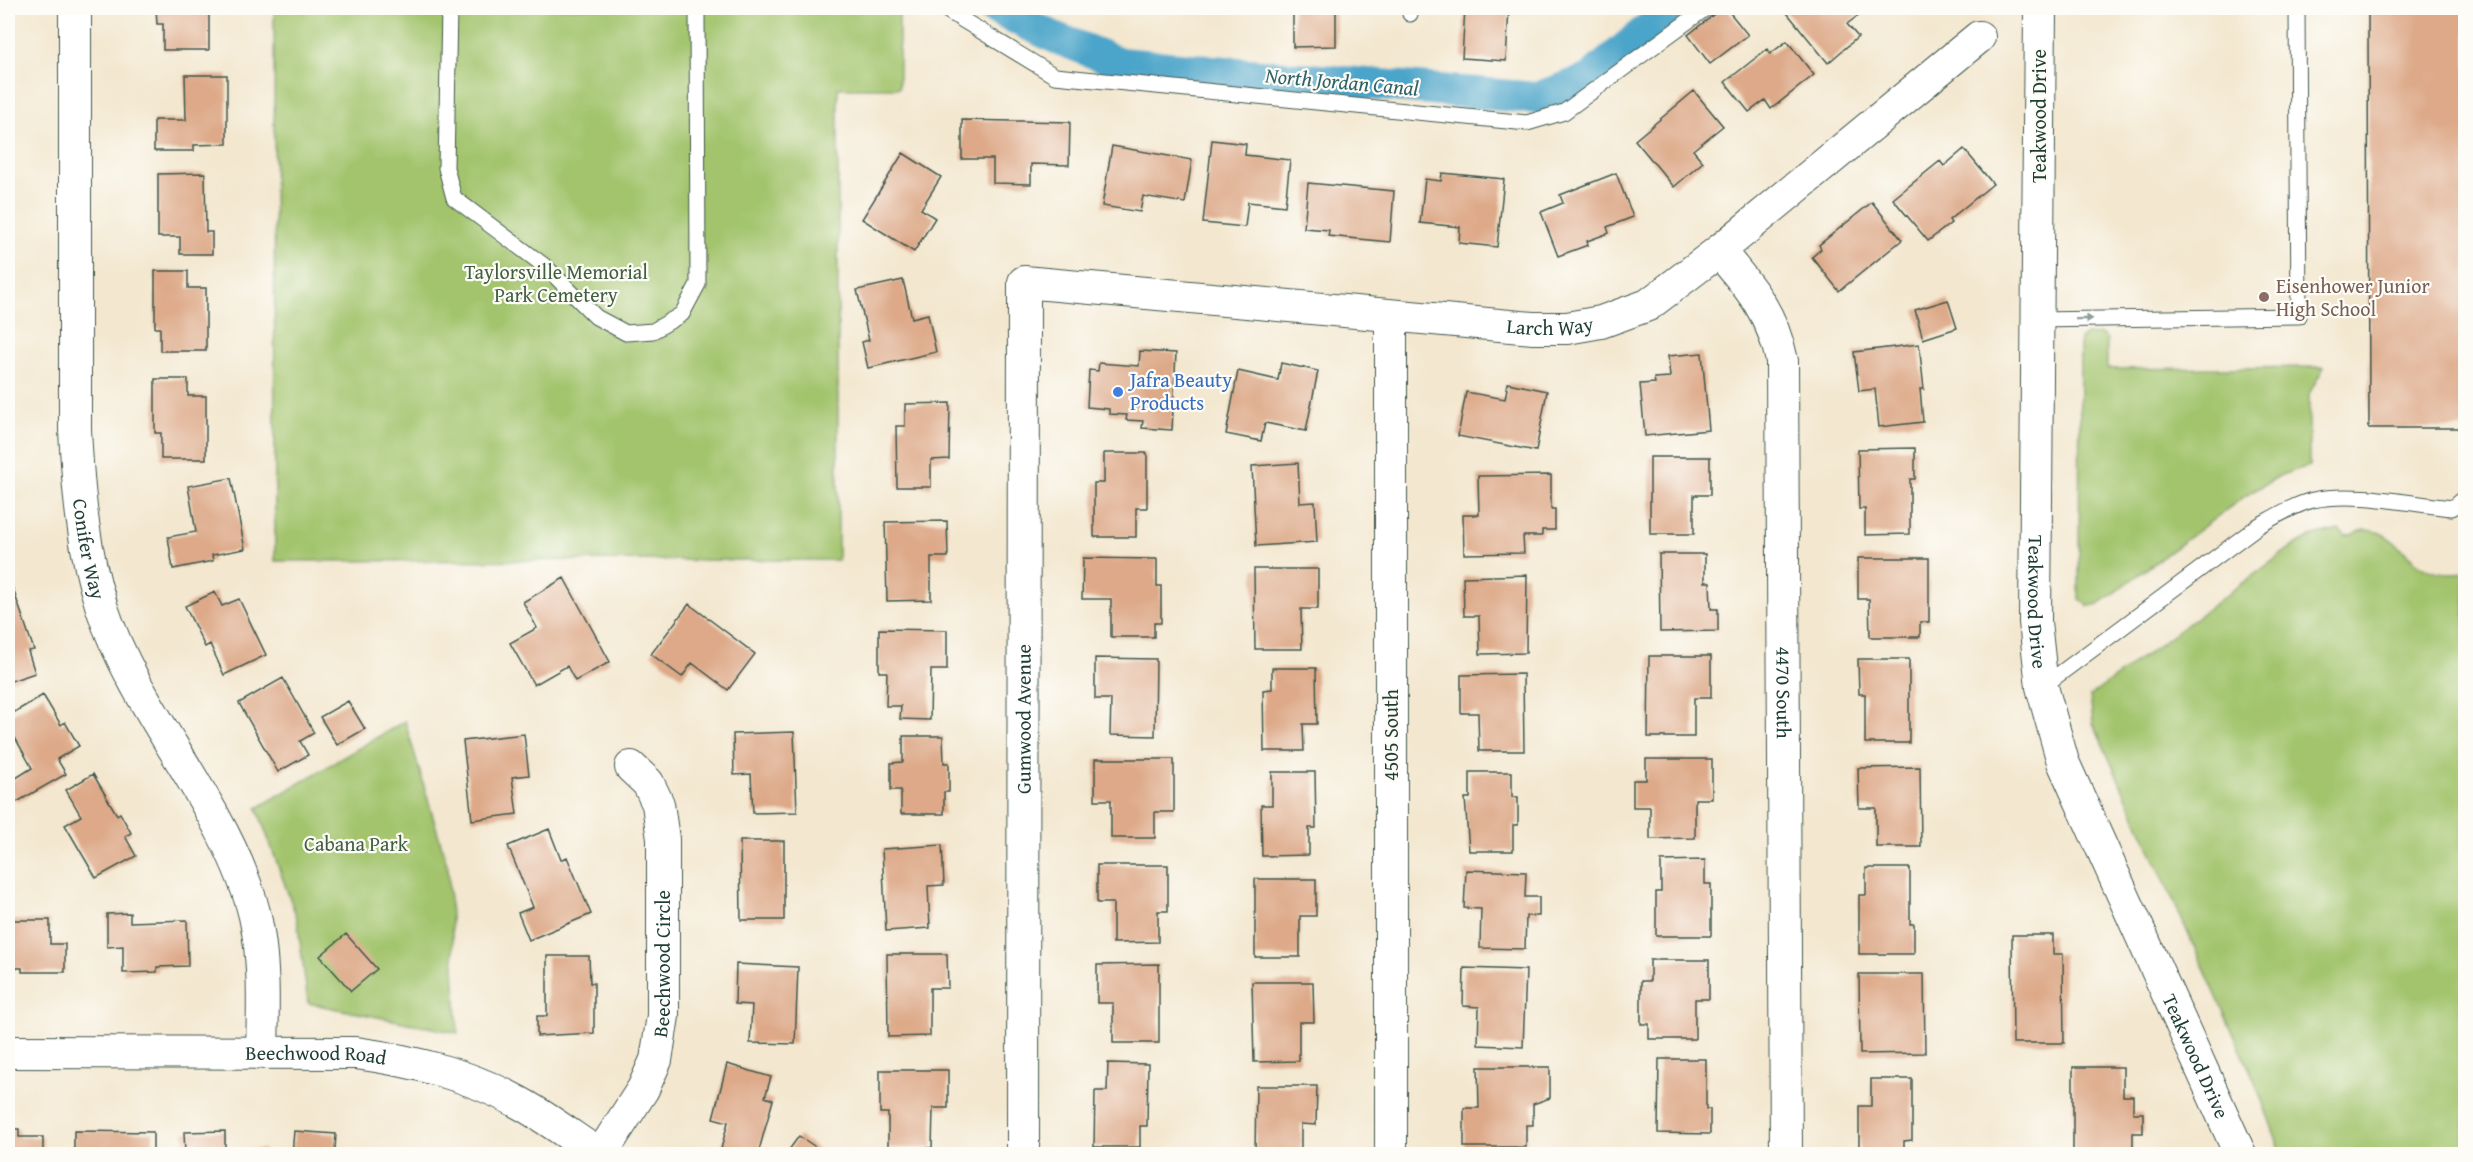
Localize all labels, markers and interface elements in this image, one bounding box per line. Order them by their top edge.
street label: Teakwood Drive [2024,49,2053,183]
water label: North Jordan Canal [1263,59,1420,104]
park label: Taylorsville Memorial Park Cemetery [464,257,648,309]
place label: Eisenhower Junior High School [2276,271,2430,323]
marker: Eisenhower Junior High School [2257,290,2271,304]
street label: Larch Way [1505,309,1596,342]
one-way arrow [2074,314,2093,324]
place label: Jafra Beauty Products [1127,365,1232,417]
marker: Jafra Beauty Products [1111,385,1125,399]
street label: Conifer Way [66,497,114,603]
street label: Teakwood Drive [2021,535,2055,670]
street label: Gumwood Avenue [1008,644,1038,794]
street label: 4470 South [1769,646,1799,739]
street label: 4505 South [1376,689,1405,781]
park label: Cabana Park [304,829,409,858]
street label: Beechwood Circle [645,890,677,1039]
street label: Teakwood Drive [2156,989,2237,1123]
street label: Beechwood Road [245,1038,389,1072]

